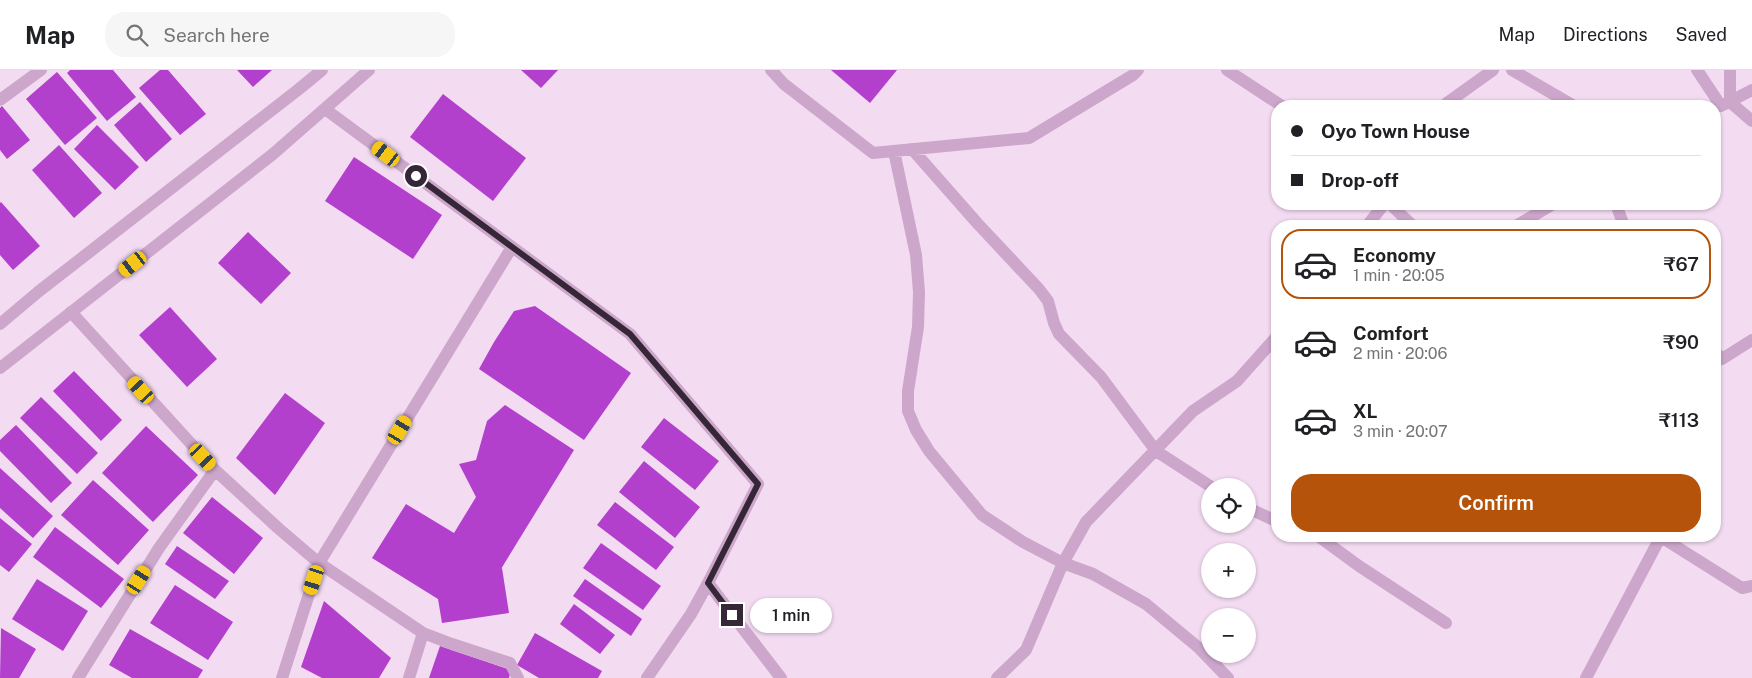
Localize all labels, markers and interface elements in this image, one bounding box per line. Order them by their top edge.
search box [105,12,455,57]
text: Map [25,21,75,49]
icon: search [123,21,151,49]
text: Search here [163,24,270,46]
text: Map [1498,24,1535,45]
text: Directions [1563,24,1648,45]
text: Saved [1676,24,1727,45]
text: Oyo Town House [1321,120,1470,142]
car [369,139,402,169]
route start [405,165,427,187]
text: Drop-off [1321,169,1398,191]
icon: car [1293,242,1338,287]
text: Economy [1353,244,1436,266]
car [116,249,149,279]
text: ₹67 [1664,253,1699,275]
text: 1 min · 20:05 [1353,266,1445,285]
icon: car [1293,320,1338,365]
text: Comfort [1353,322,1429,344]
text: ₹90 [1663,331,1699,353]
text: 2 min · 20:06 [1353,344,1448,363]
car [125,374,156,406]
icon: car [1293,398,1338,443]
text: XL [1353,400,1378,422]
text: ₹113 [1659,409,1699,431]
car [385,413,414,447]
text: 3 min · 20:07 [1353,422,1448,441]
car [187,441,218,473]
button: Confirm [1291,474,1701,532]
map controls [1201,478,1256,663]
button: locate [1201,478,1256,533]
button: + [1201,543,1256,598]
car [124,563,153,597]
car [302,563,325,597]
callout: 1 min [750,598,832,632]
route end [721,604,743,626]
text: 1 min [772,606,810,625]
button: − [1201,608,1256,663]

